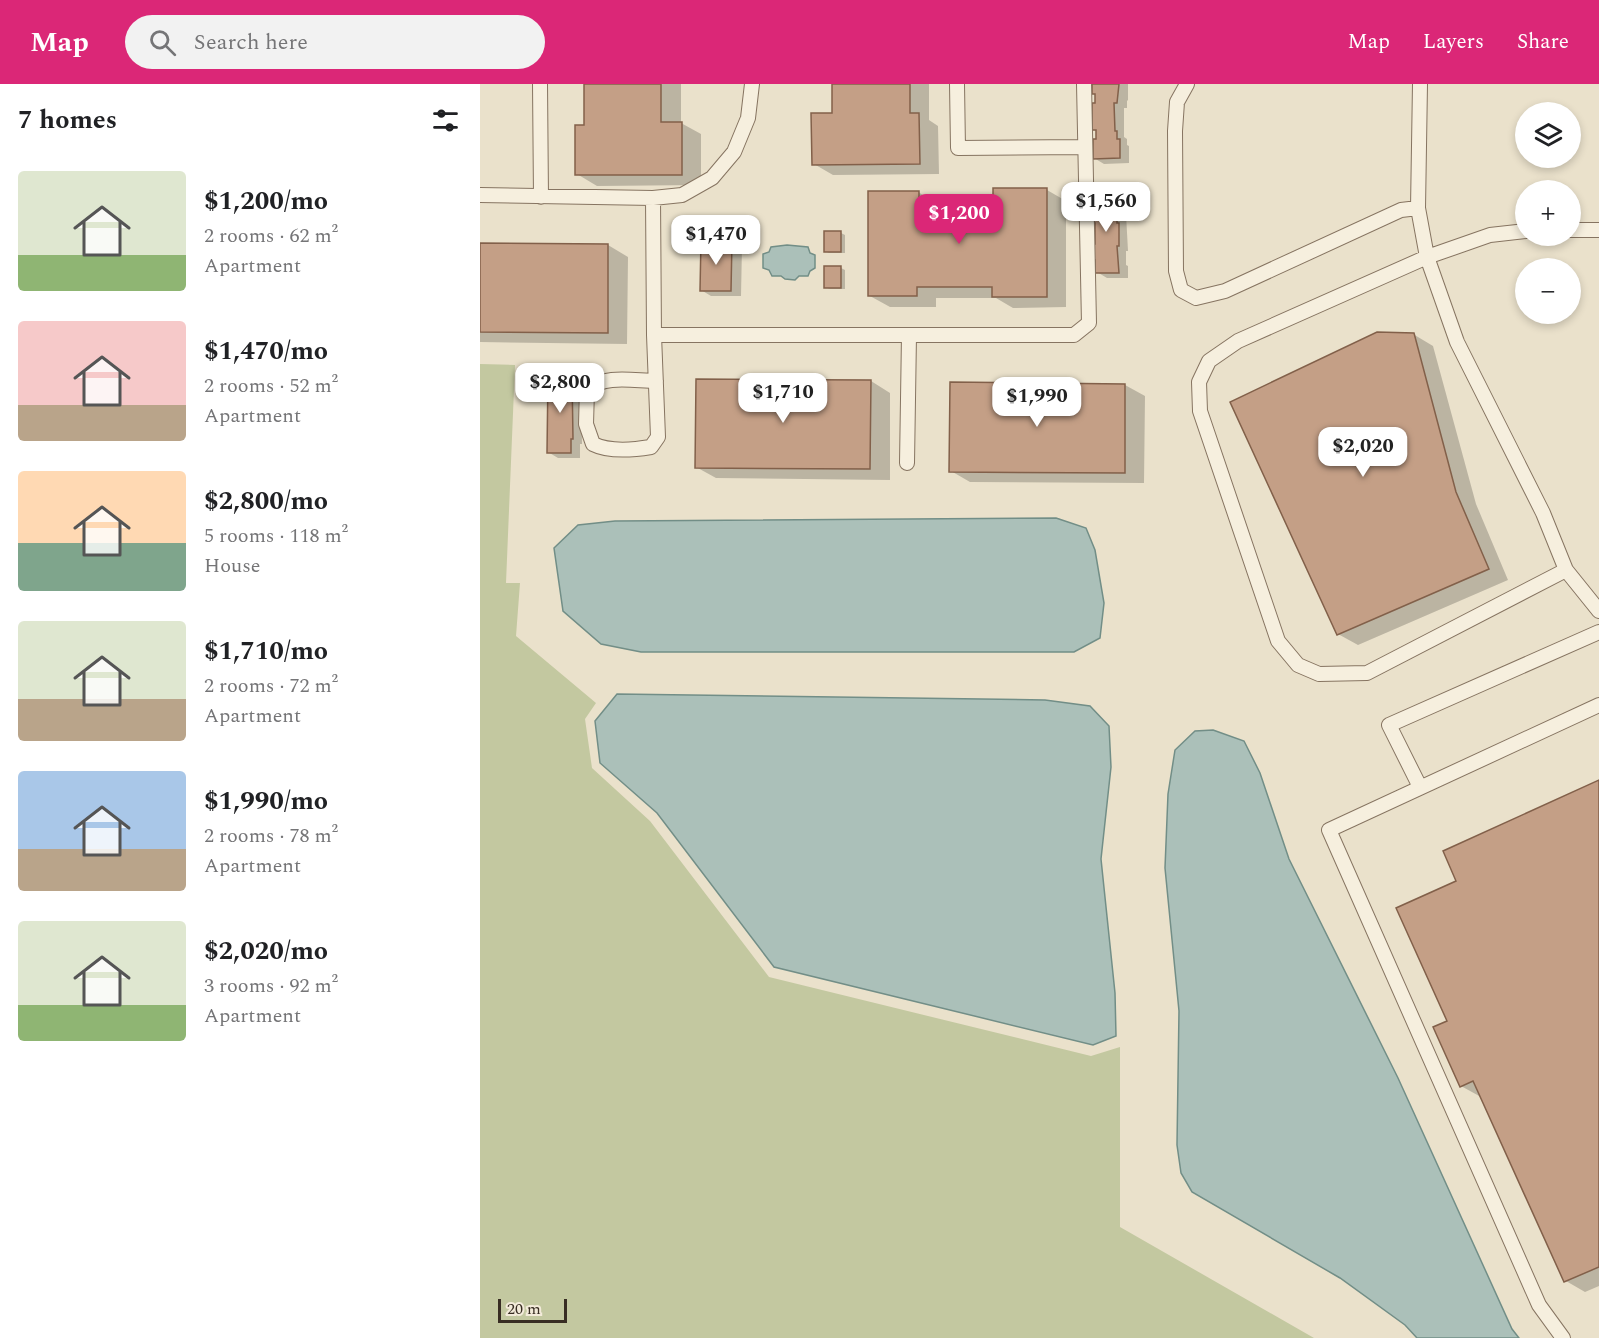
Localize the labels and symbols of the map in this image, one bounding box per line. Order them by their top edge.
pin: $1,560 [1057,182,1155,233]
pin: $1,200 [910,194,1008,245]
pin: $1,470 [667,215,765,266]
pin: $2,800 [511,363,609,414]
pin: $1,710 [734,373,832,424]
pin: $1,990 [988,377,1086,428]
pin: $2,020 [1314,427,1412,478]
scale bar [498,1296,567,1324]

